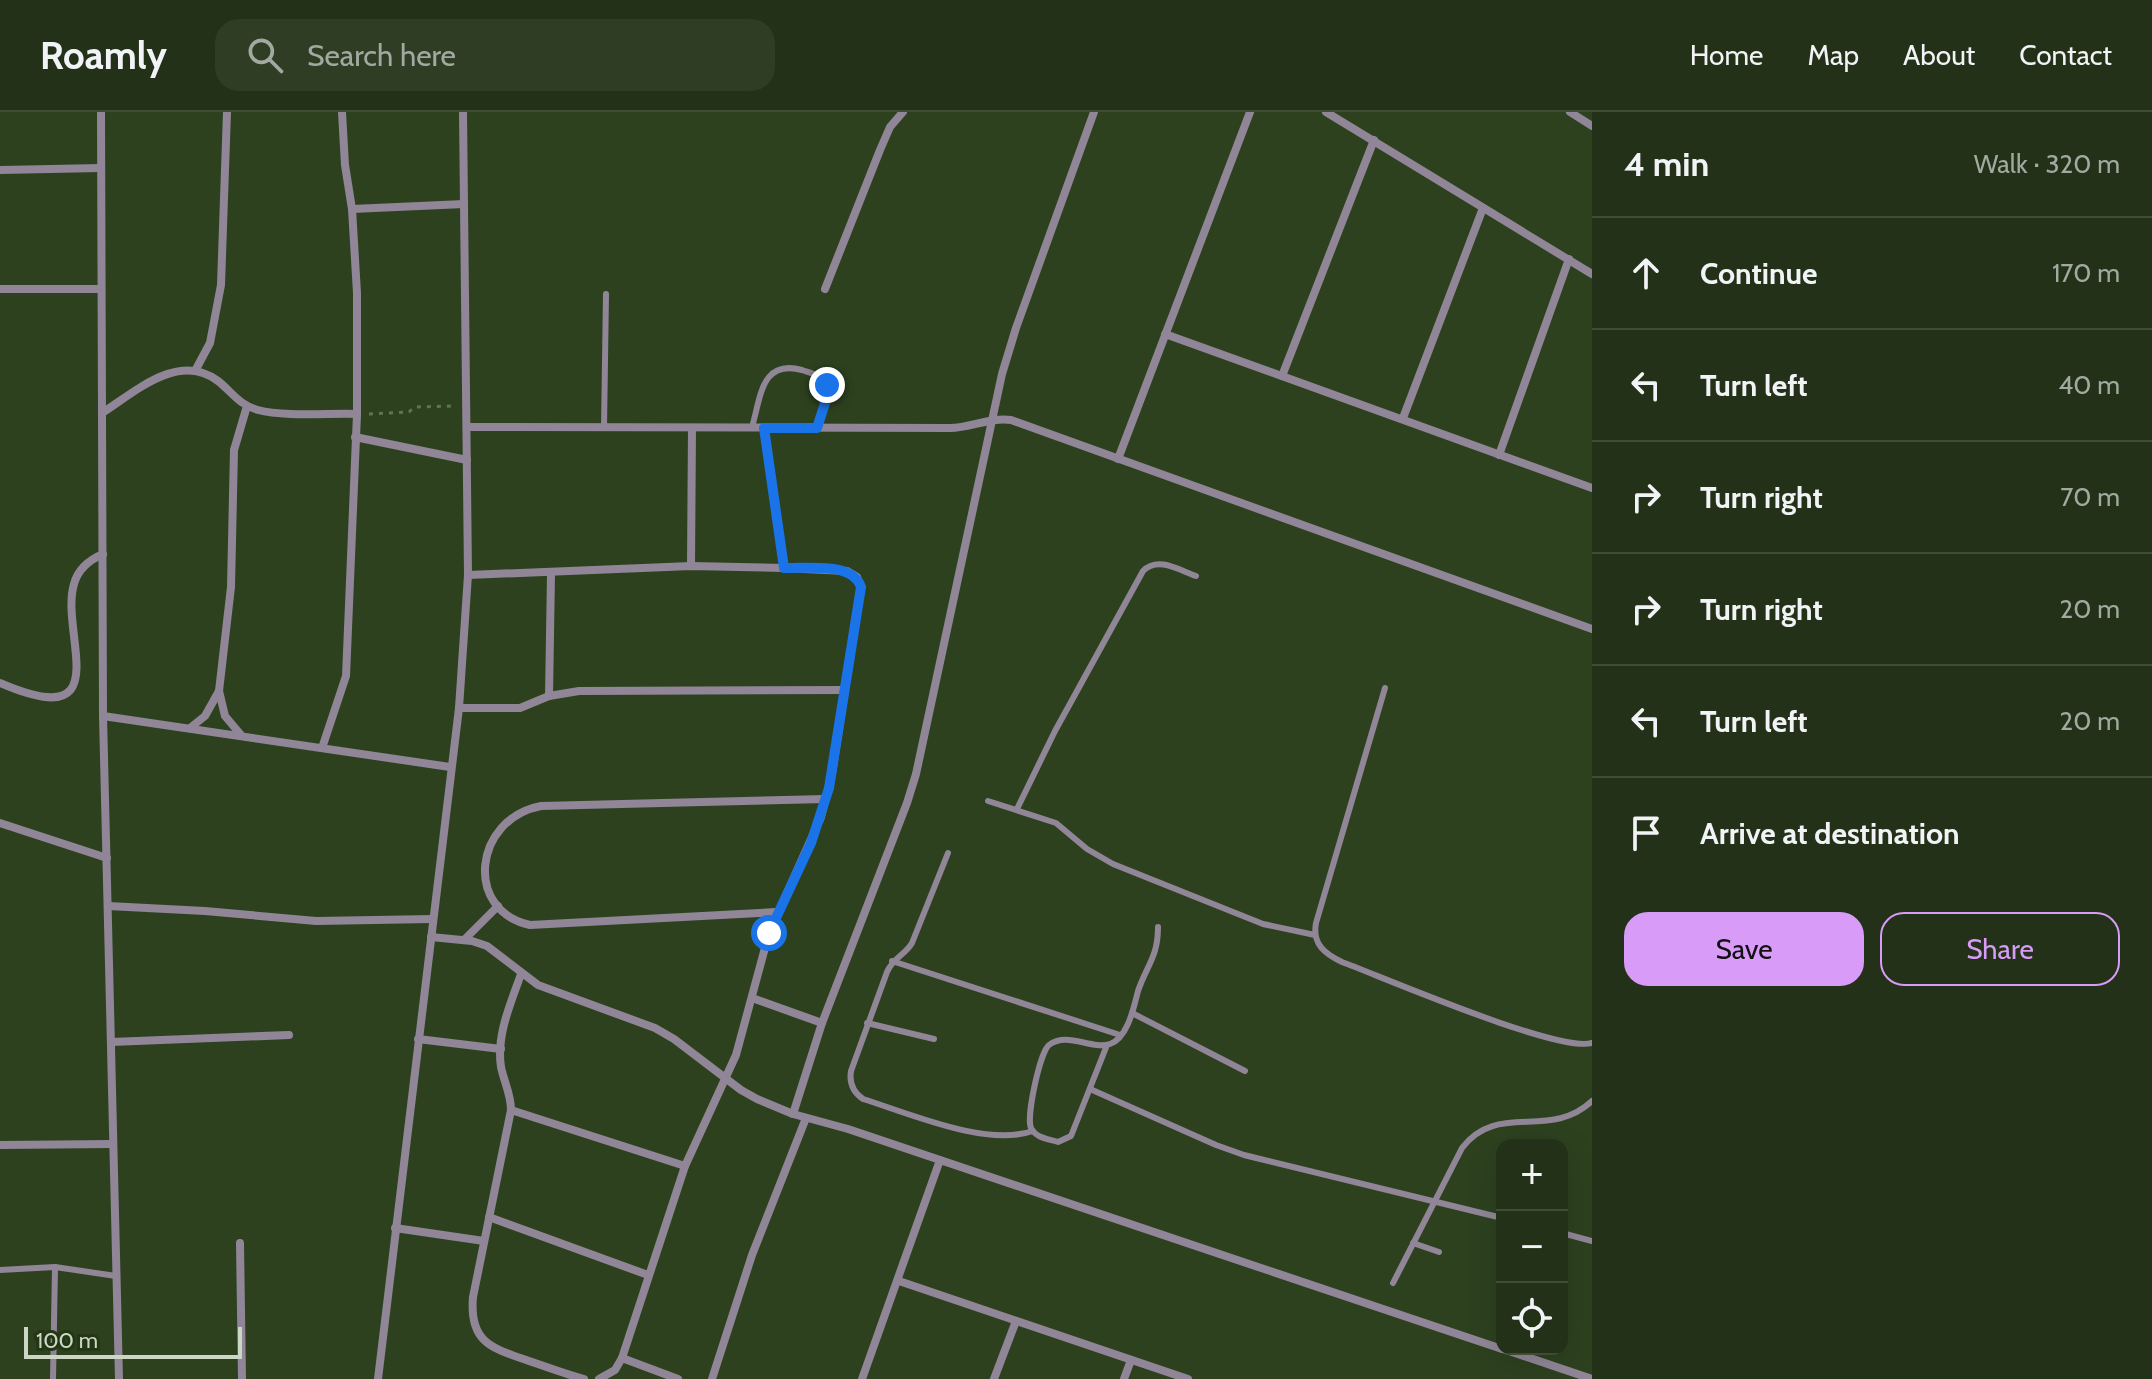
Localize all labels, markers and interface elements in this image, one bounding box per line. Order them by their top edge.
search box [215,19,775,91]
text: Roamly [40,32,167,79]
icon: search [243,33,287,77]
text: Search here [307,37,456,74]
text: Home [1690,38,1763,72]
text: Map [1807,38,1859,72]
text: About [1903,38,1975,72]
text: Contact [2019,38,2112,72]
text: 4 min [1624,143,1709,185]
text: Walk · 320 m [1974,148,2120,180]
icon: ahead [1624,251,1668,295]
text: Continue [1700,255,1817,292]
text: 170 m [2052,257,2120,289]
icon: left [1624,363,1668,407]
route end [809,367,845,403]
text: Turn left [1700,367,1808,404]
text: 40 m [2058,369,2120,401]
icon: right [1624,475,1668,519]
text: Turn right [1700,479,1823,516]
text: 70 m [2060,481,2120,513]
icon: right [1624,587,1668,631]
text: Turn right [1700,591,1823,628]
text: 20 m [2060,593,2120,625]
icon: left [1624,699,1668,743]
text: Turn left [1700,703,1808,740]
text: 20 m [2060,705,2120,737]
icon: arrive [1624,811,1668,855]
text: Arrive at destination [1700,815,1960,852]
button: Save [1624,912,1864,986]
button: Share [1880,912,2120,986]
route start [751,915,787,951]
map controls [1496,1139,1568,1355]
button: + [1496,1139,1568,1211]
button: − [1496,1211,1568,1283]
button: locate [1496,1283,1568,1355]
scale bar [24,1323,242,1359]
text: 100 m [36,1327,98,1354]

